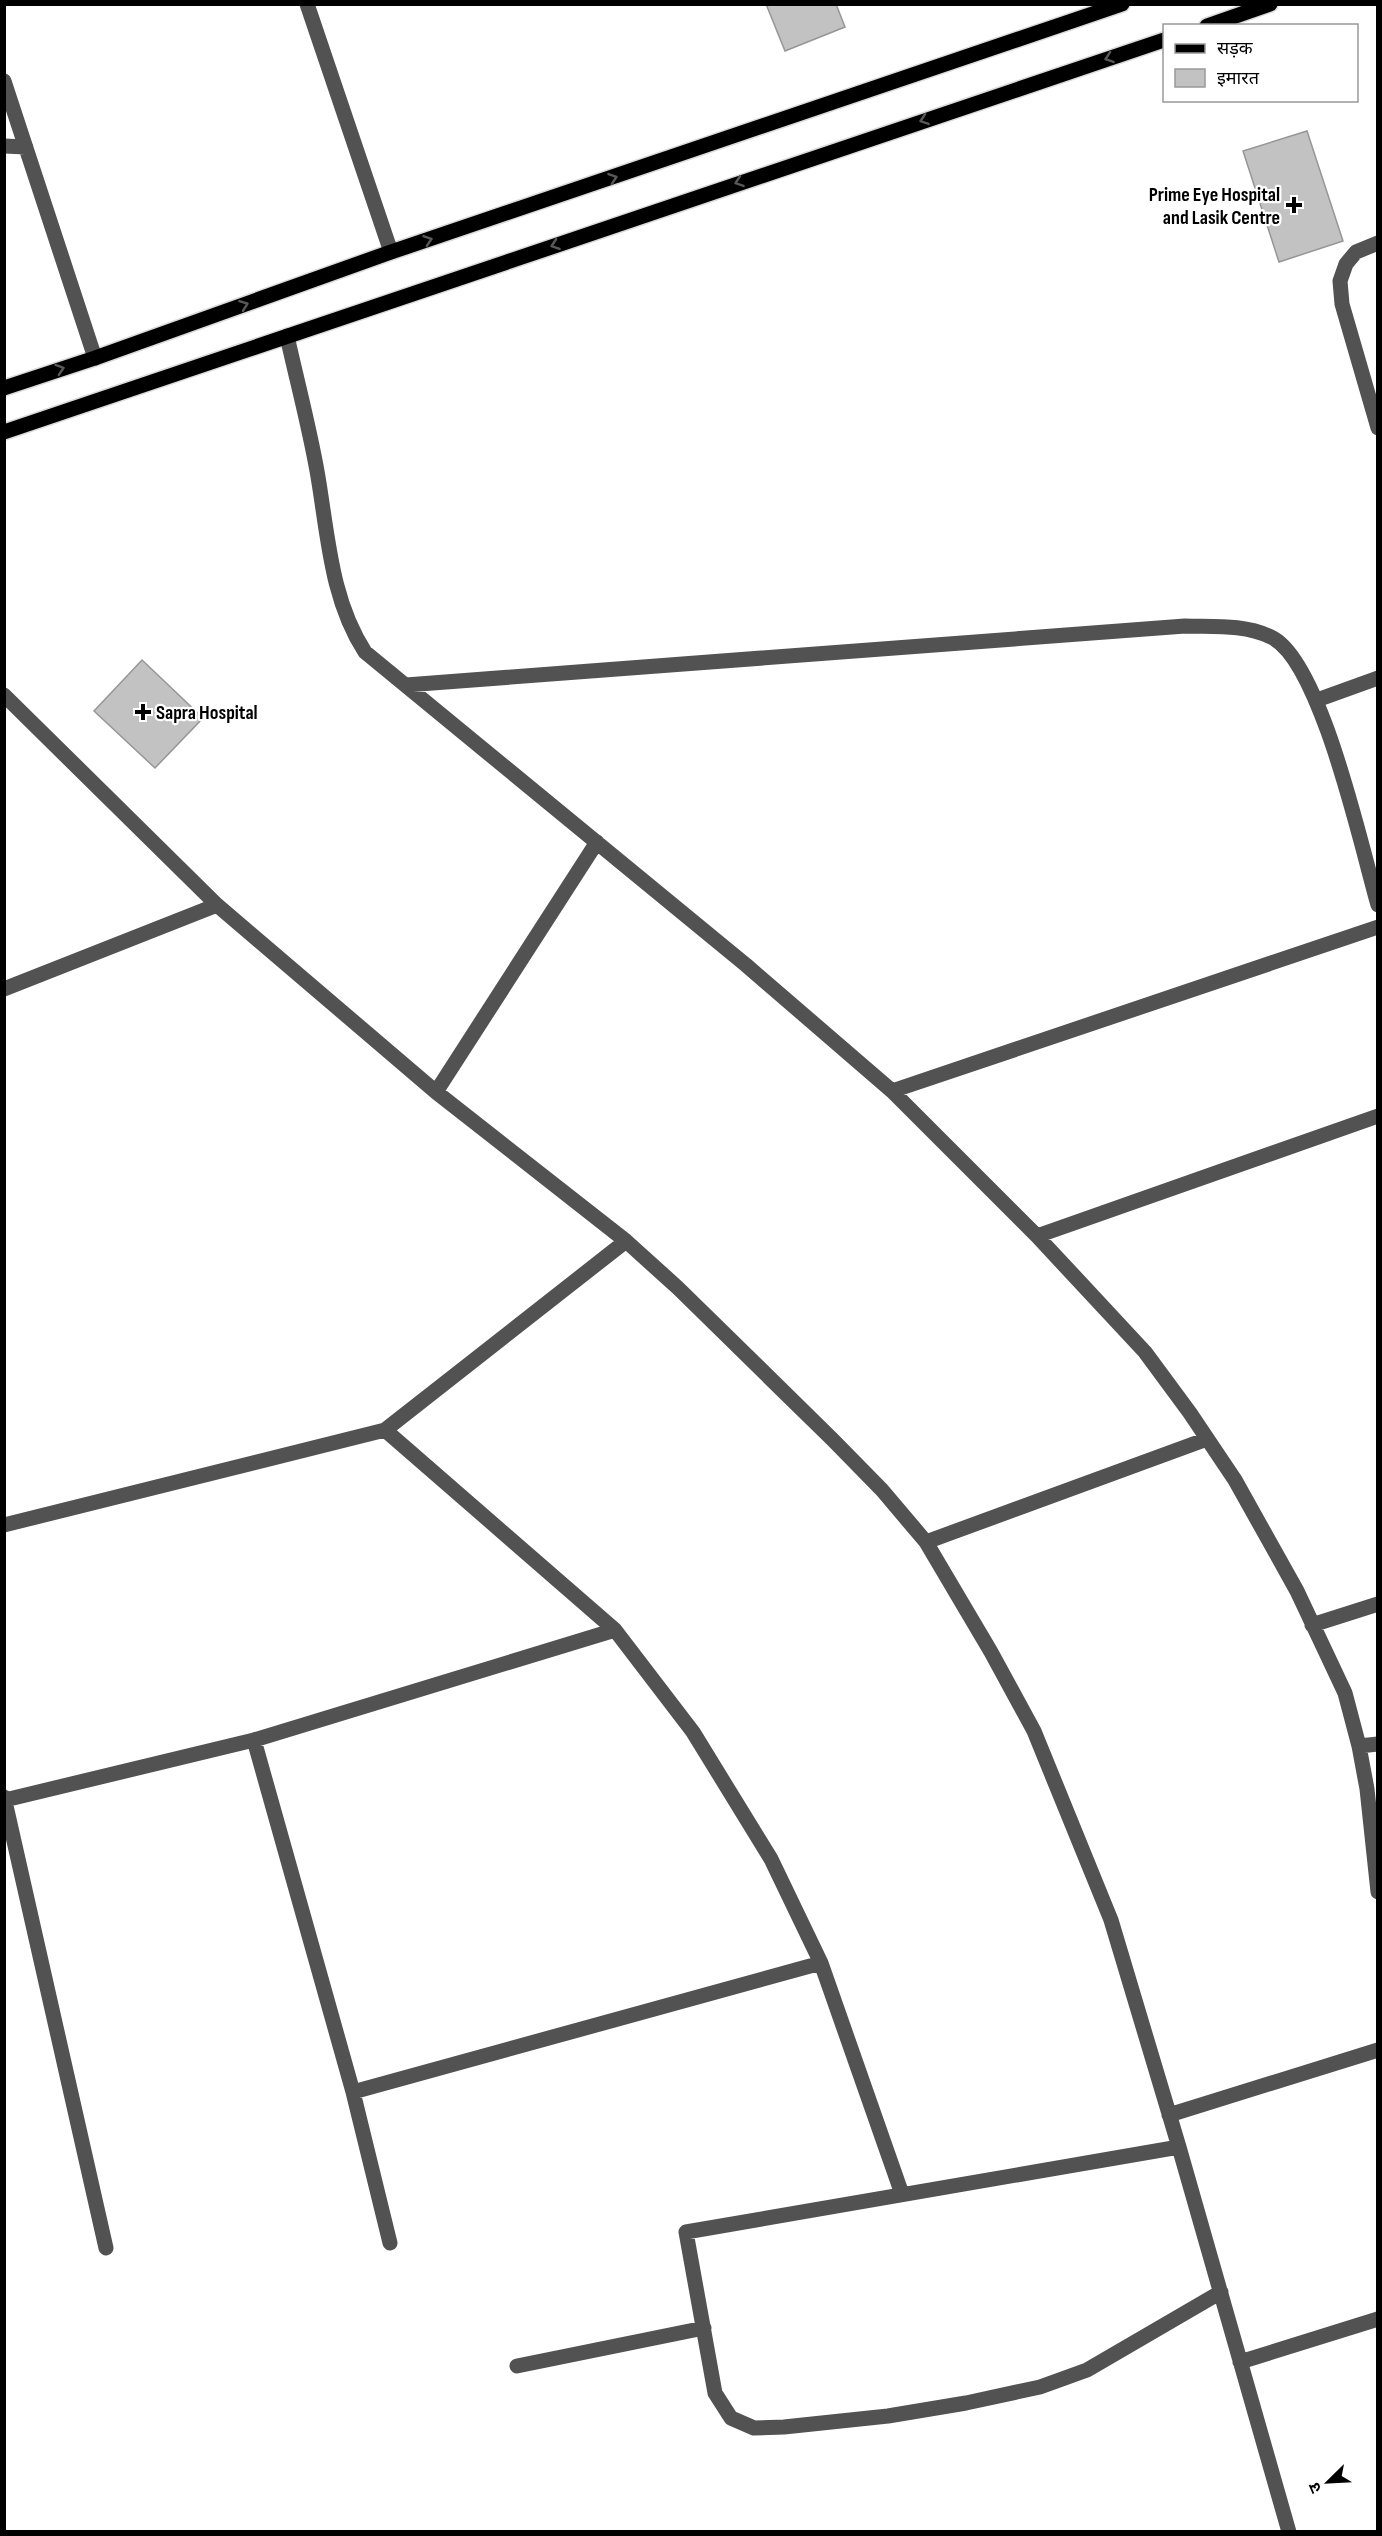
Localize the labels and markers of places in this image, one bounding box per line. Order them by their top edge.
place label: Prime Eye Hospital and Lasik Centre [1149,183,1280,230]
marker: Prime Eye Hospital and Lasik Centre [1285,196,1303,214]
place label: Sapra Hospital [156,701,258,725]
marker: Sapra Hospital [134,703,152,721]

